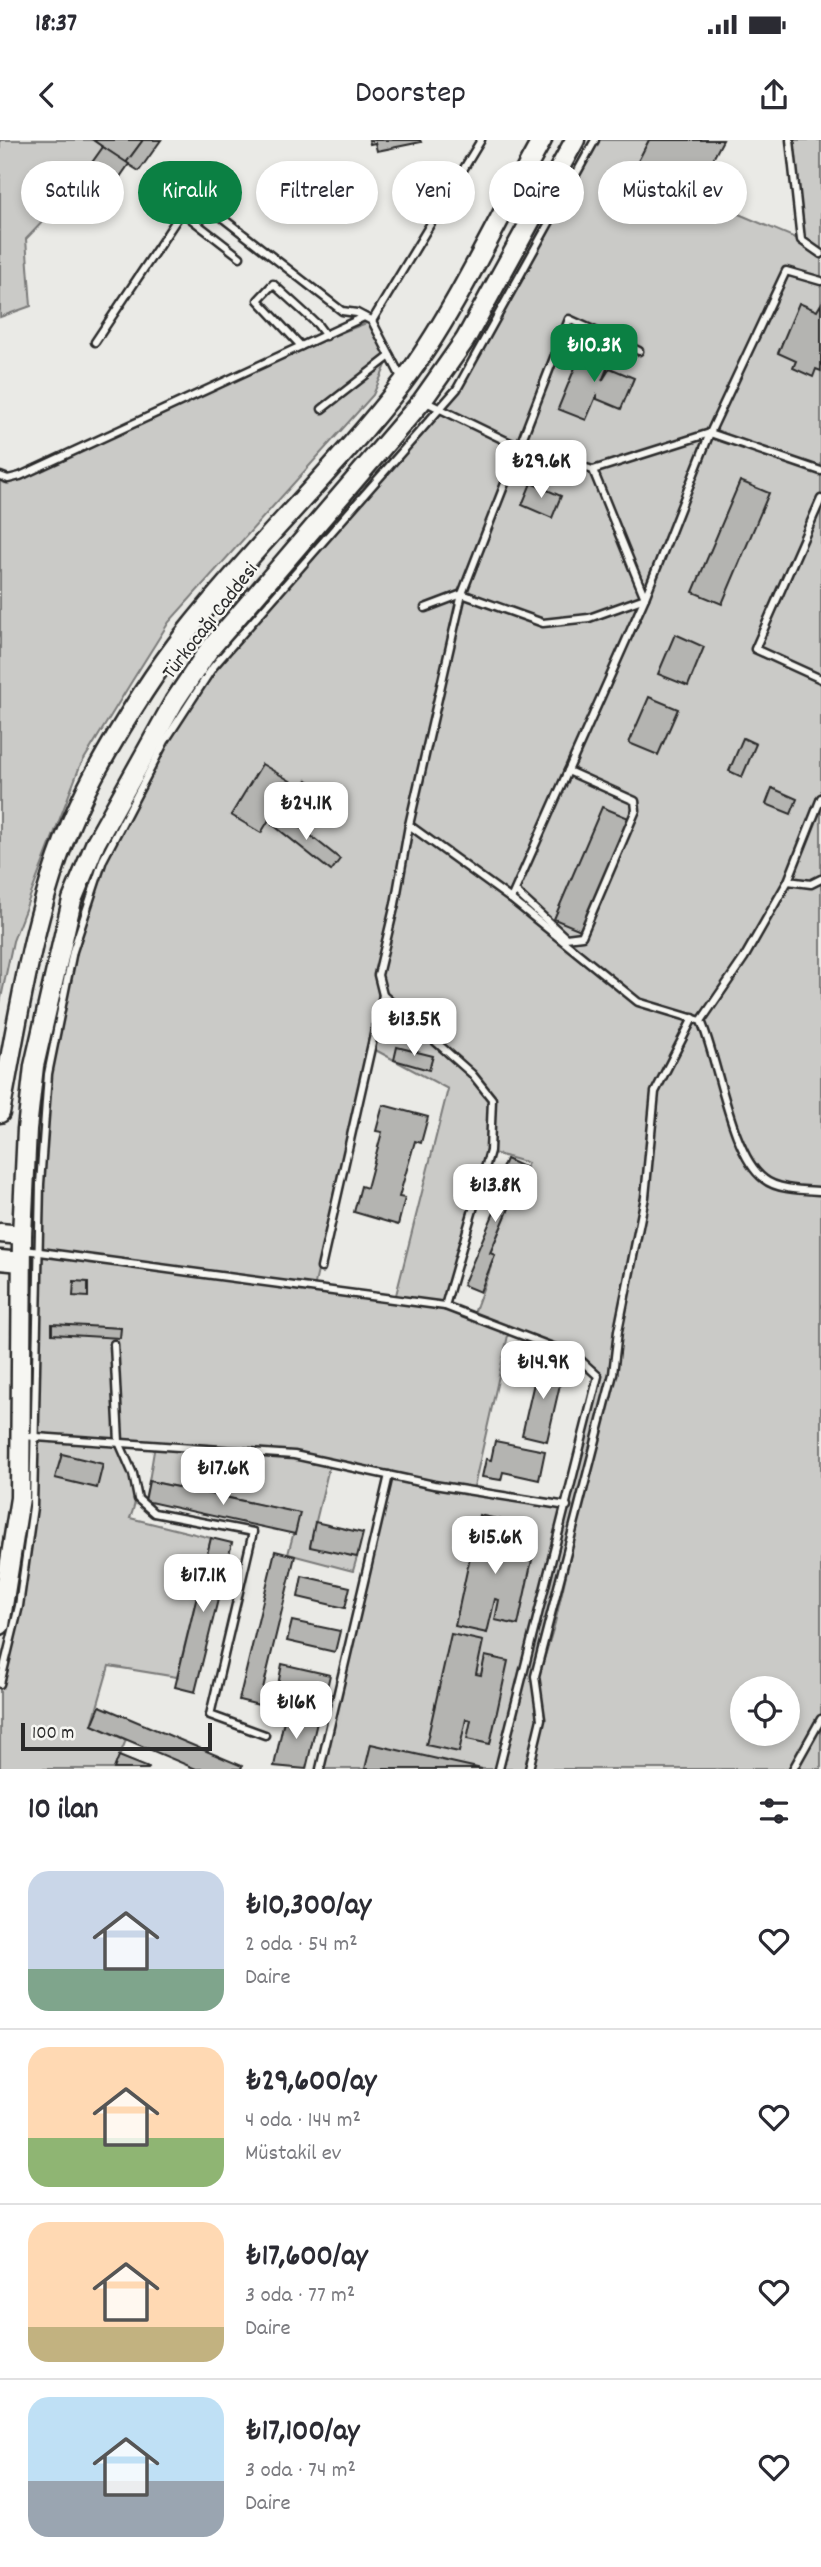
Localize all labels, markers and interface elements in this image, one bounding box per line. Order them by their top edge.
text: 18:37 [35,6,77,43]
text: Doorstep [355,72,466,118]
icon: back [28,76,66,114]
icon: share [755,76,793,114]
chip: Satılık [21,161,124,224]
chip: Kiralık [138,161,242,224]
chip: Filtreler [256,161,378,224]
chip: Yeni [392,161,475,224]
chip: Daire [489,161,584,224]
chip: Müstakil ev [598,161,747,224]
pin: ₺10.3K [537,324,651,384]
text: ₺10.3K [566,330,622,363]
pin: ₺29.6K [484,440,598,500]
text: ₺29.6K [511,446,571,479]
street label: Türkocağı Caddesi [156,557,267,687]
pin: ₺24.1K [249,782,363,842]
text: ₺24.1K [280,788,332,821]
pin: ₺13.5K [357,998,471,1058]
text: ₺13.5K [387,1004,441,1037]
pin: ₺13.8K [438,1164,552,1224]
text: ₺13.8K [469,1170,521,1203]
pin: ₺14.9K [486,1342,600,1401]
text: ₺14.9K [517,1347,569,1380]
pin: ₺17.6K [166,1448,280,1507]
text: ₺17.6K [197,1453,249,1486]
pin: ₺15.6K [438,1516,552,1576]
text: ₺15.6K [468,1522,522,1555]
pin: ₺17.1K [146,1554,260,1614]
text: ₺17.1K [180,1560,226,1593]
map controls [730,1676,800,1746]
button: locate [730,1676,800,1746]
pin: ₺16K [255,1682,337,1741]
text: ₺16K [276,1687,316,1720]
scale bar [21,1720,212,1752]
text: 100 m [32,1721,74,1748]
text: 10 ilan [28,1790,98,1833]
icon: filters [755,1792,793,1830]
text: ₺10,300/ay [245,1886,371,1929]
icon: home [84,1899,168,1983]
icon: heart [755,1922,793,1960]
text: 2 oda · 54 m² [245,1929,358,1962]
text: Daire [245,1962,291,1995]
text: ₺29,600/ay [245,2062,376,2105]
icon: home [84,2075,168,2159]
icon: heart [755,2098,793,2136]
text: 4 oda · 144 m² [245,2105,361,2138]
text: Müstakil ev [245,2138,341,2171]
text: ₺17,600/ay [245,2237,368,2280]
icon: home [84,2250,168,2334]
icon: heart [755,2273,793,2311]
text: 3 oda · 77 m² [245,2280,355,2313]
text: Daire [245,2313,291,2346]
text: ₺17,100/ay [245,2412,360,2455]
icon: home [84,2425,168,2509]
icon: heart [755,2448,793,2486]
text: 3 oda · 74 m² [245,2455,356,2488]
text: Daire [245,2488,291,2521]

